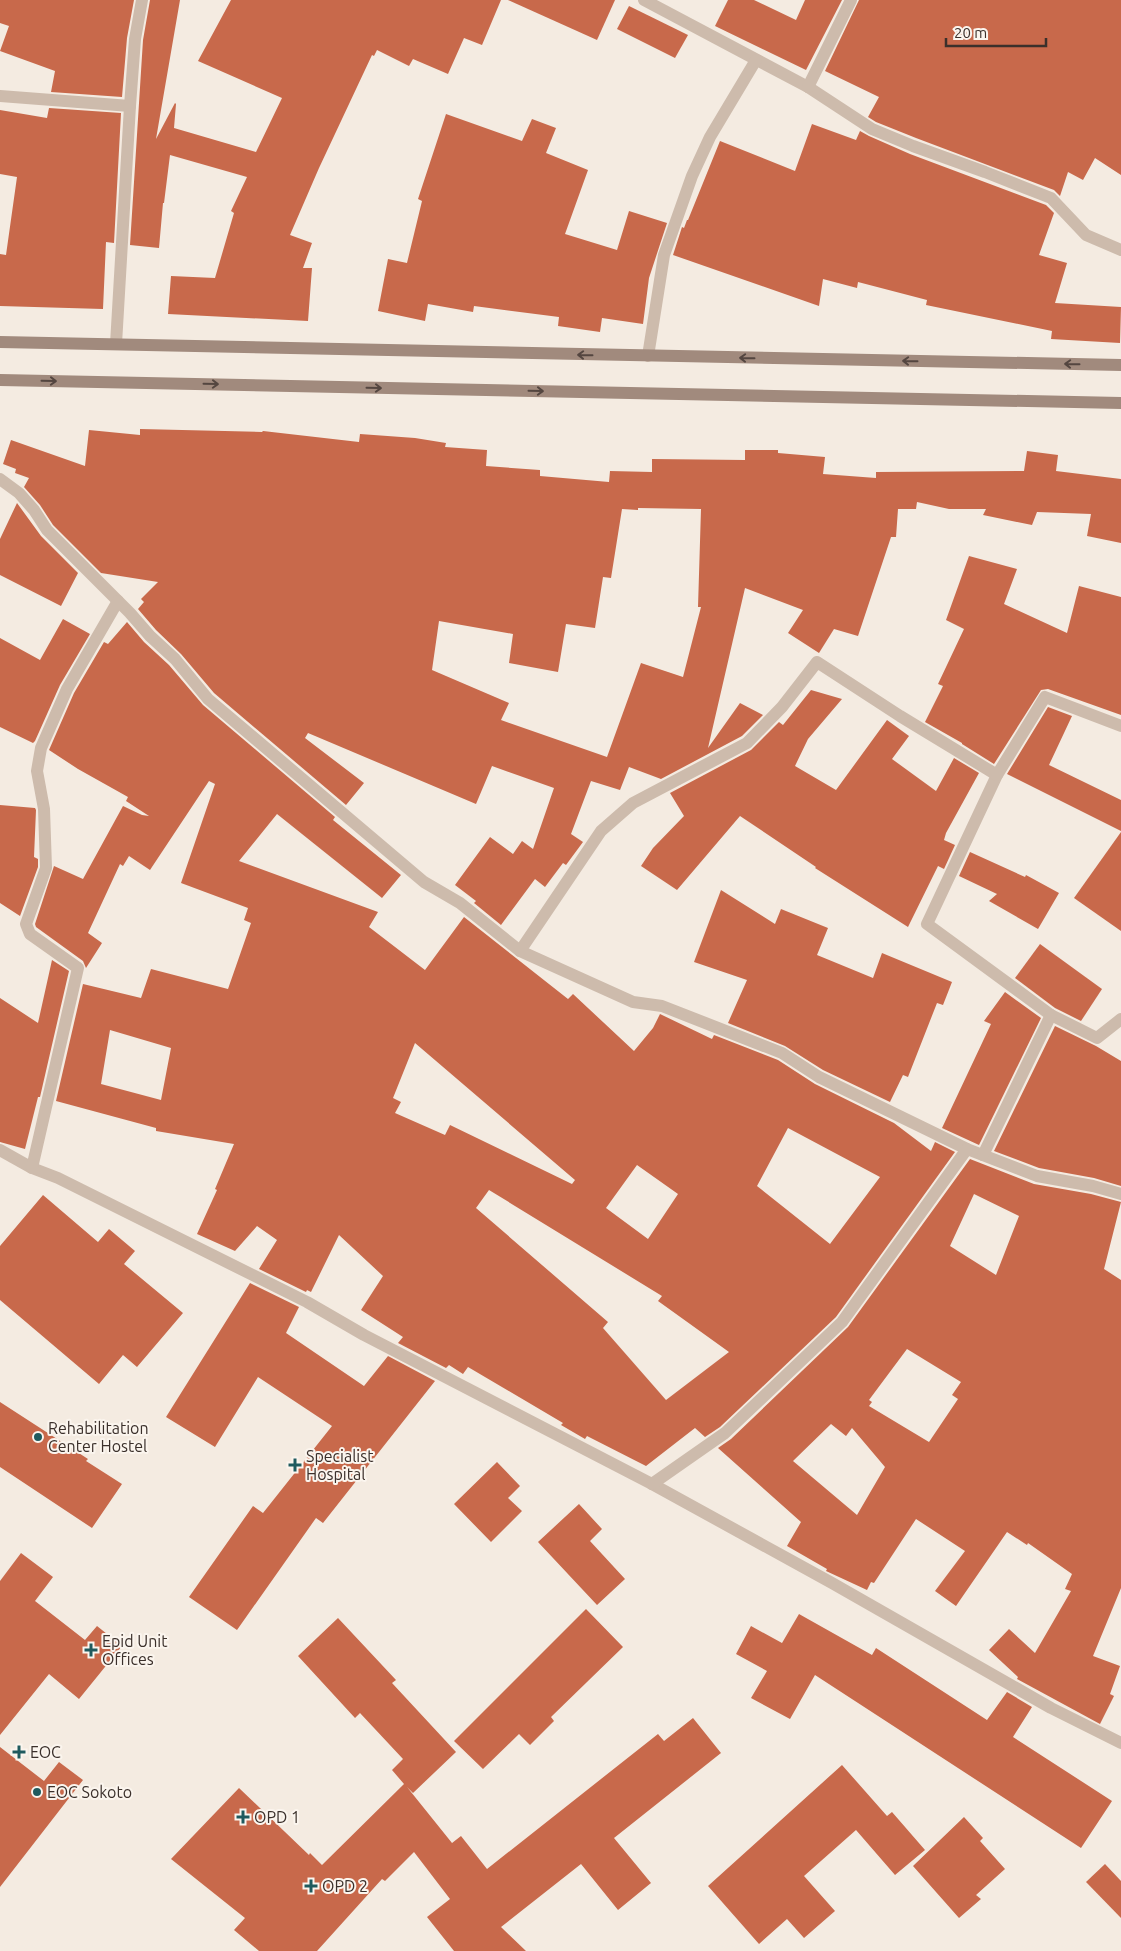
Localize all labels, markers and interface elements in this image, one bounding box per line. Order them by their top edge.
scale bar [946,15,1046,47]
text: 20 m [954,24,987,41]
one-way arrow [577,350,593,359]
one-way arrow [740,353,756,363]
one-way arrow [902,356,918,366]
one-way arrow [1065,359,1081,369]
one-way arrow [40,376,56,386]
one-way arrow [203,380,219,389]
one-way arrow [365,383,381,393]
one-way arrow [528,387,544,396]
place label: Rehabilitation Center Hostel [48,1419,149,1455]
marker: Rehabilitation Center Hostel [32,1431,44,1443]
place label: Specialist Hospital [306,1447,374,1483]
marker: Specialist Hospital [288,1458,302,1472]
place label: Epid Unit Offices [102,1632,168,1668]
marker: Epid Unit Offices [84,1643,98,1657]
place label: EOC [30,1743,61,1761]
marker: EOC [12,1745,26,1759]
place label: EOC Sokoto [47,1783,132,1801]
marker: EOC Sokoto [31,1786,43,1798]
place label: OPD 1 [254,1808,300,1826]
marker: OPD 1 [236,1810,250,1824]
place label: OPD 2 [322,1877,368,1895]
marker: OPD 2 [304,1879,318,1893]

